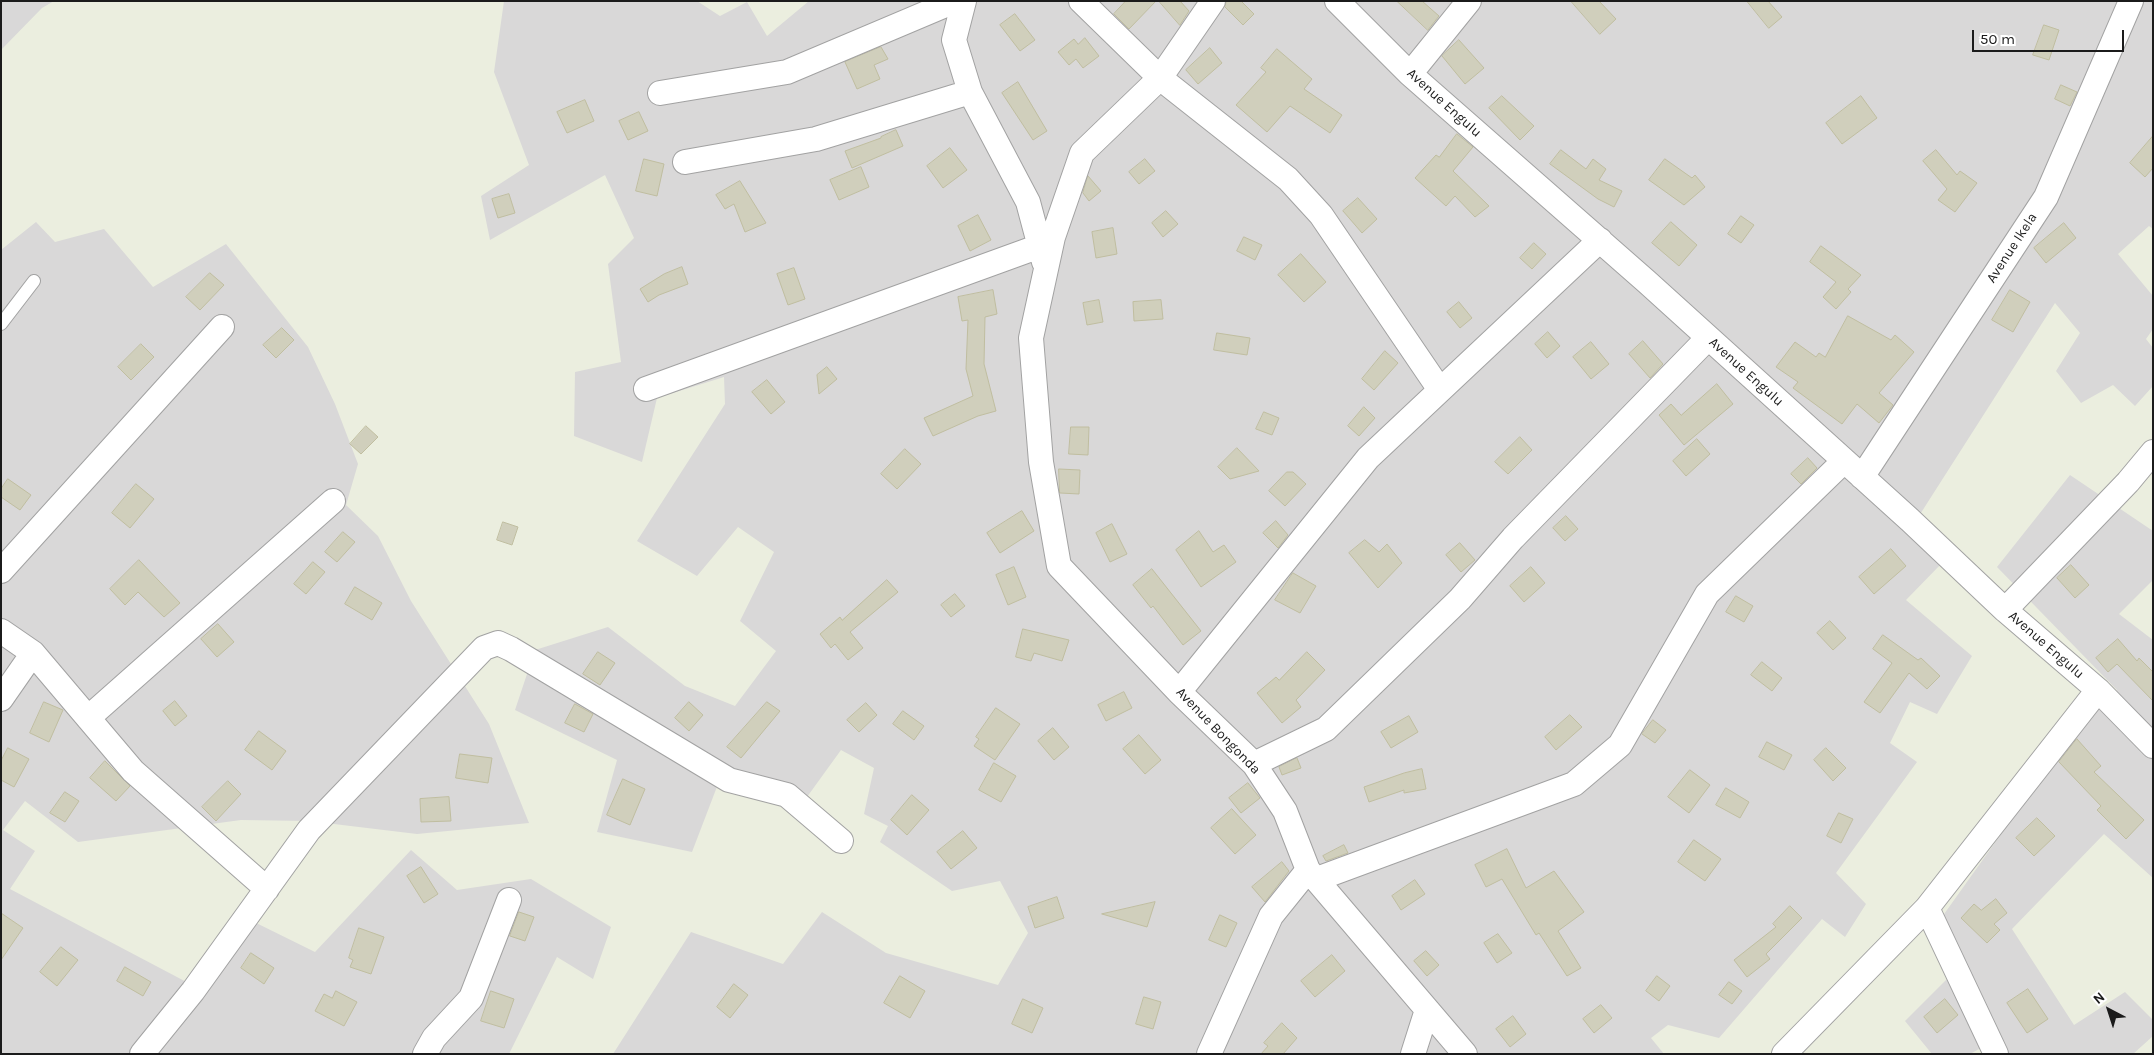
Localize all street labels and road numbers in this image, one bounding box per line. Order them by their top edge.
street label: Avenue Engulu [1403,65,1485,141]
street label: Avenue Ikela [1983,210,2041,286]
street label: Avenue Engulu [1705,334,1787,410]
street label: Avenue Engulu [2005,608,2087,682]
street label: Avenue Bongonda [1172,684,1264,778]

